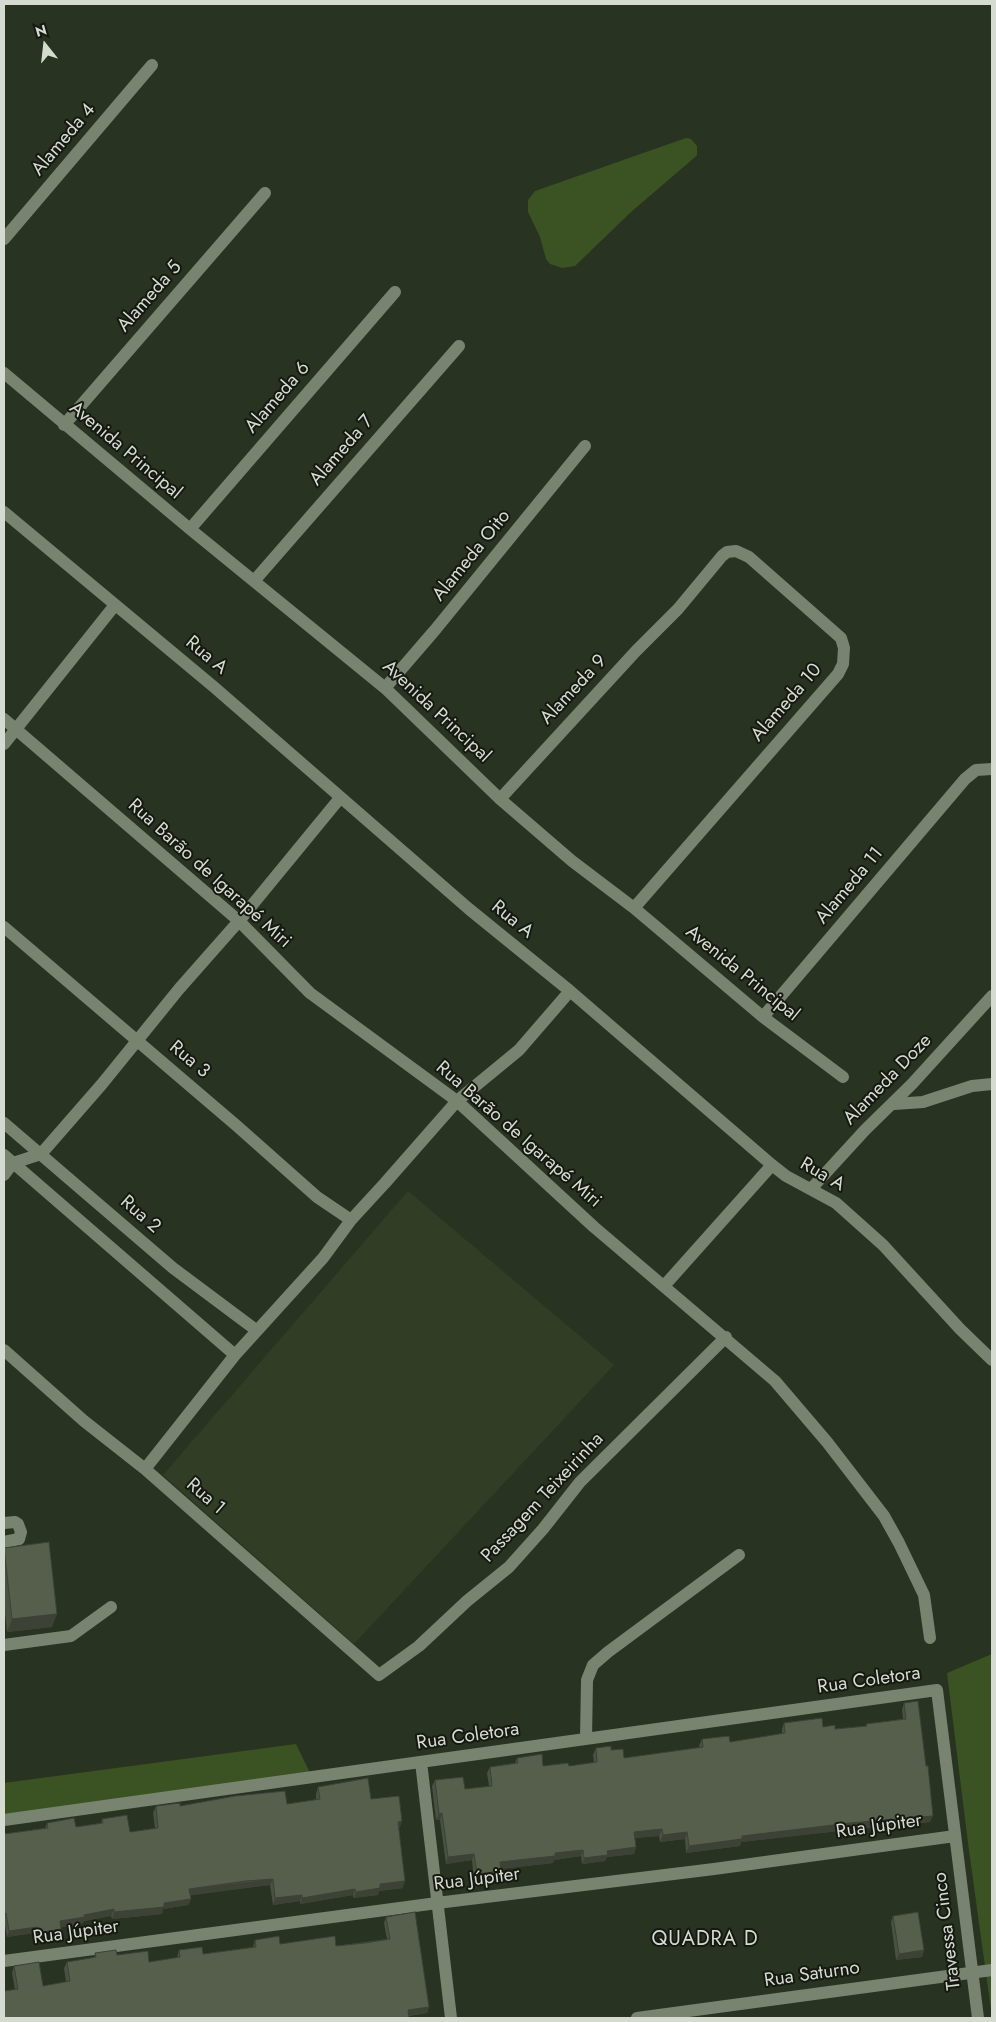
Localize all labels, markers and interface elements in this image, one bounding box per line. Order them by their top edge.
text: N [33,19,49,42]
north arrow [20,20,70,70]
street label: Alameda 4 [27,99,101,181]
street label: Alameda 5 [113,257,187,337]
street label: Alameda 6 [241,358,315,438]
street label: Avenida Principal [64,397,186,505]
street label: Alameda 7 [305,411,379,491]
street label: Alameda Oito [428,506,516,606]
street label: Rua A [180,632,232,680]
street label: Alameda 9 [536,650,612,730]
street label: Avenida Principal [377,656,495,768]
street label: Alameda 10 [747,659,827,747]
street label: Rua Barão de Igarapé Miri [123,795,295,953]
street label: Alameda 11 [811,843,889,929]
street label: Rua A [486,896,538,944]
street label: Avenida Principal [680,921,804,1027]
street label: Alameda Doze [839,1030,937,1130]
street label: Rua 3 [164,1037,214,1083]
street label: Rua Barão de Igarapé Miri [431,1057,605,1213]
street label: Rua A [796,1153,848,1197]
street label: Rua 2 [115,1191,165,1239]
street label: Passagem Teixeirinha [477,1428,609,1568]
street label: Rua 1 [181,1474,229,1520]
street label: Rua Coletora [816,1663,922,1699]
street label: Rua Coletora [415,1719,521,1755]
street label: Rua Júpiter [835,1810,923,1844]
street label: Rua Júpiter [433,1863,521,1897]
street label: Travessa Cinco [929,1871,967,1991]
street label: Rua Júpiter [32,1916,120,1950]
district label: QUADRA D [650,1928,760,1952]
street label: Rua Saturno [763,1957,861,1993]

